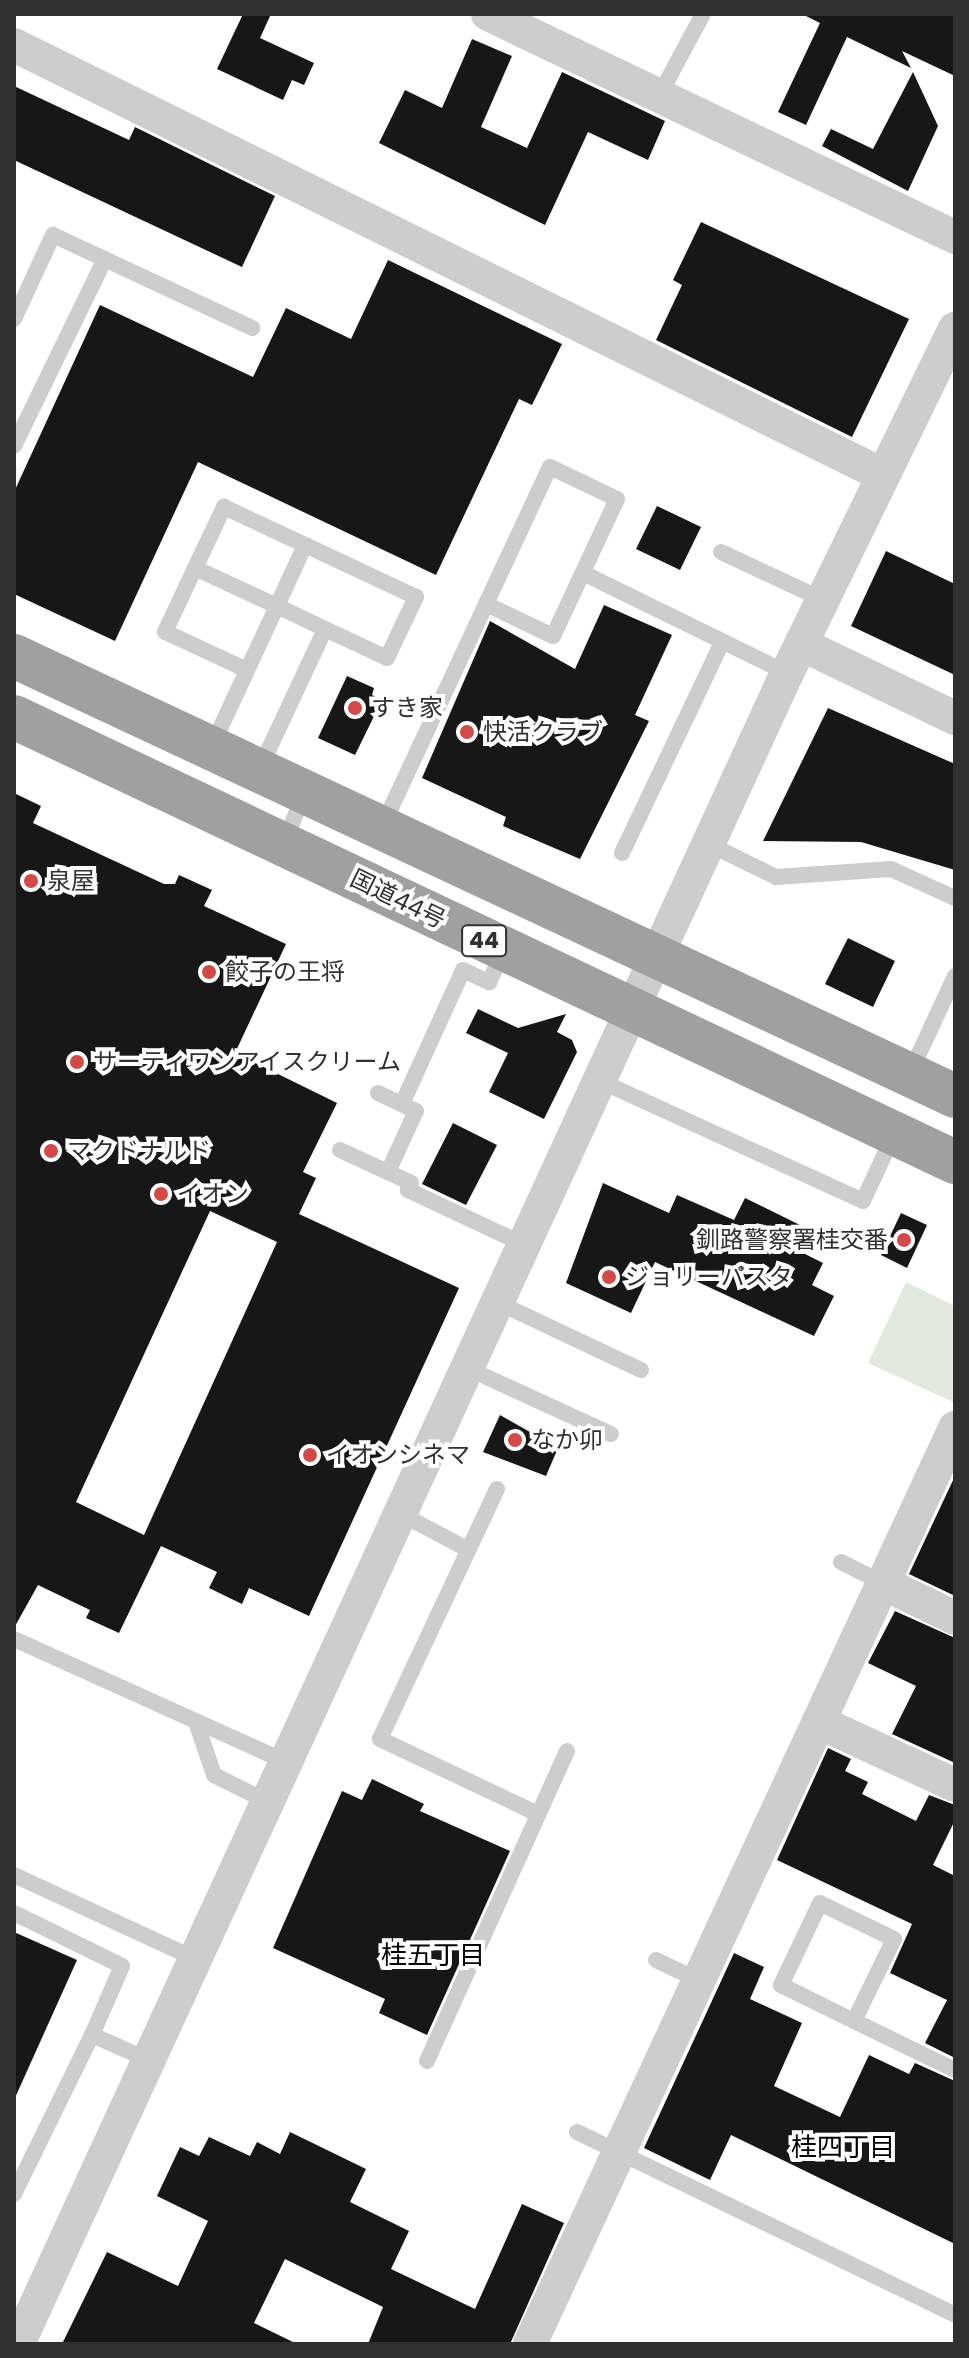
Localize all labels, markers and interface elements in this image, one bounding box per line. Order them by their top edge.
place label: すき家 [371,694,443,722]
marker: すき家 [346,699,364,717]
place label: 快活クラブ [483,718,603,746]
marker: 快活クラブ [458,723,476,741]
street label: 国道44号 [346,864,450,934]
place label: 泉屋 [47,867,95,895]
marker: 泉屋 [22,872,40,890]
road number: 44 [460,923,508,959]
place label: 餃子の王将 [225,958,345,986]
marker: 餃子の王将 [200,963,218,981]
place label: サーティワンアイスクリーム [93,1048,405,1076]
marker: サーティワンアイスクリーム [68,1053,86,1071]
place label: マクドナルド [67,1137,211,1165]
marker: マクドナルド [42,1142,60,1160]
place label: イオン [177,1180,249,1208]
marker: イオン [152,1185,170,1203]
place label: 釧路警察署桂交番 [696,1226,888,1254]
marker: 釧路警察署桂交番 [895,1231,913,1249]
place label: ジョリーパスタ [625,1263,793,1291]
marker: ジョリーパスタ [600,1268,618,1286]
place label: なか卯 [531,1426,603,1454]
marker: なか卯 [506,1431,524,1449]
place label: イオンシネマ [326,1441,470,1469]
marker: イオンシネマ [301,1446,319,1464]
district label: 桂五丁目 [381,1940,485,1972]
district label: 桂四丁目 [791,2132,895,2164]

